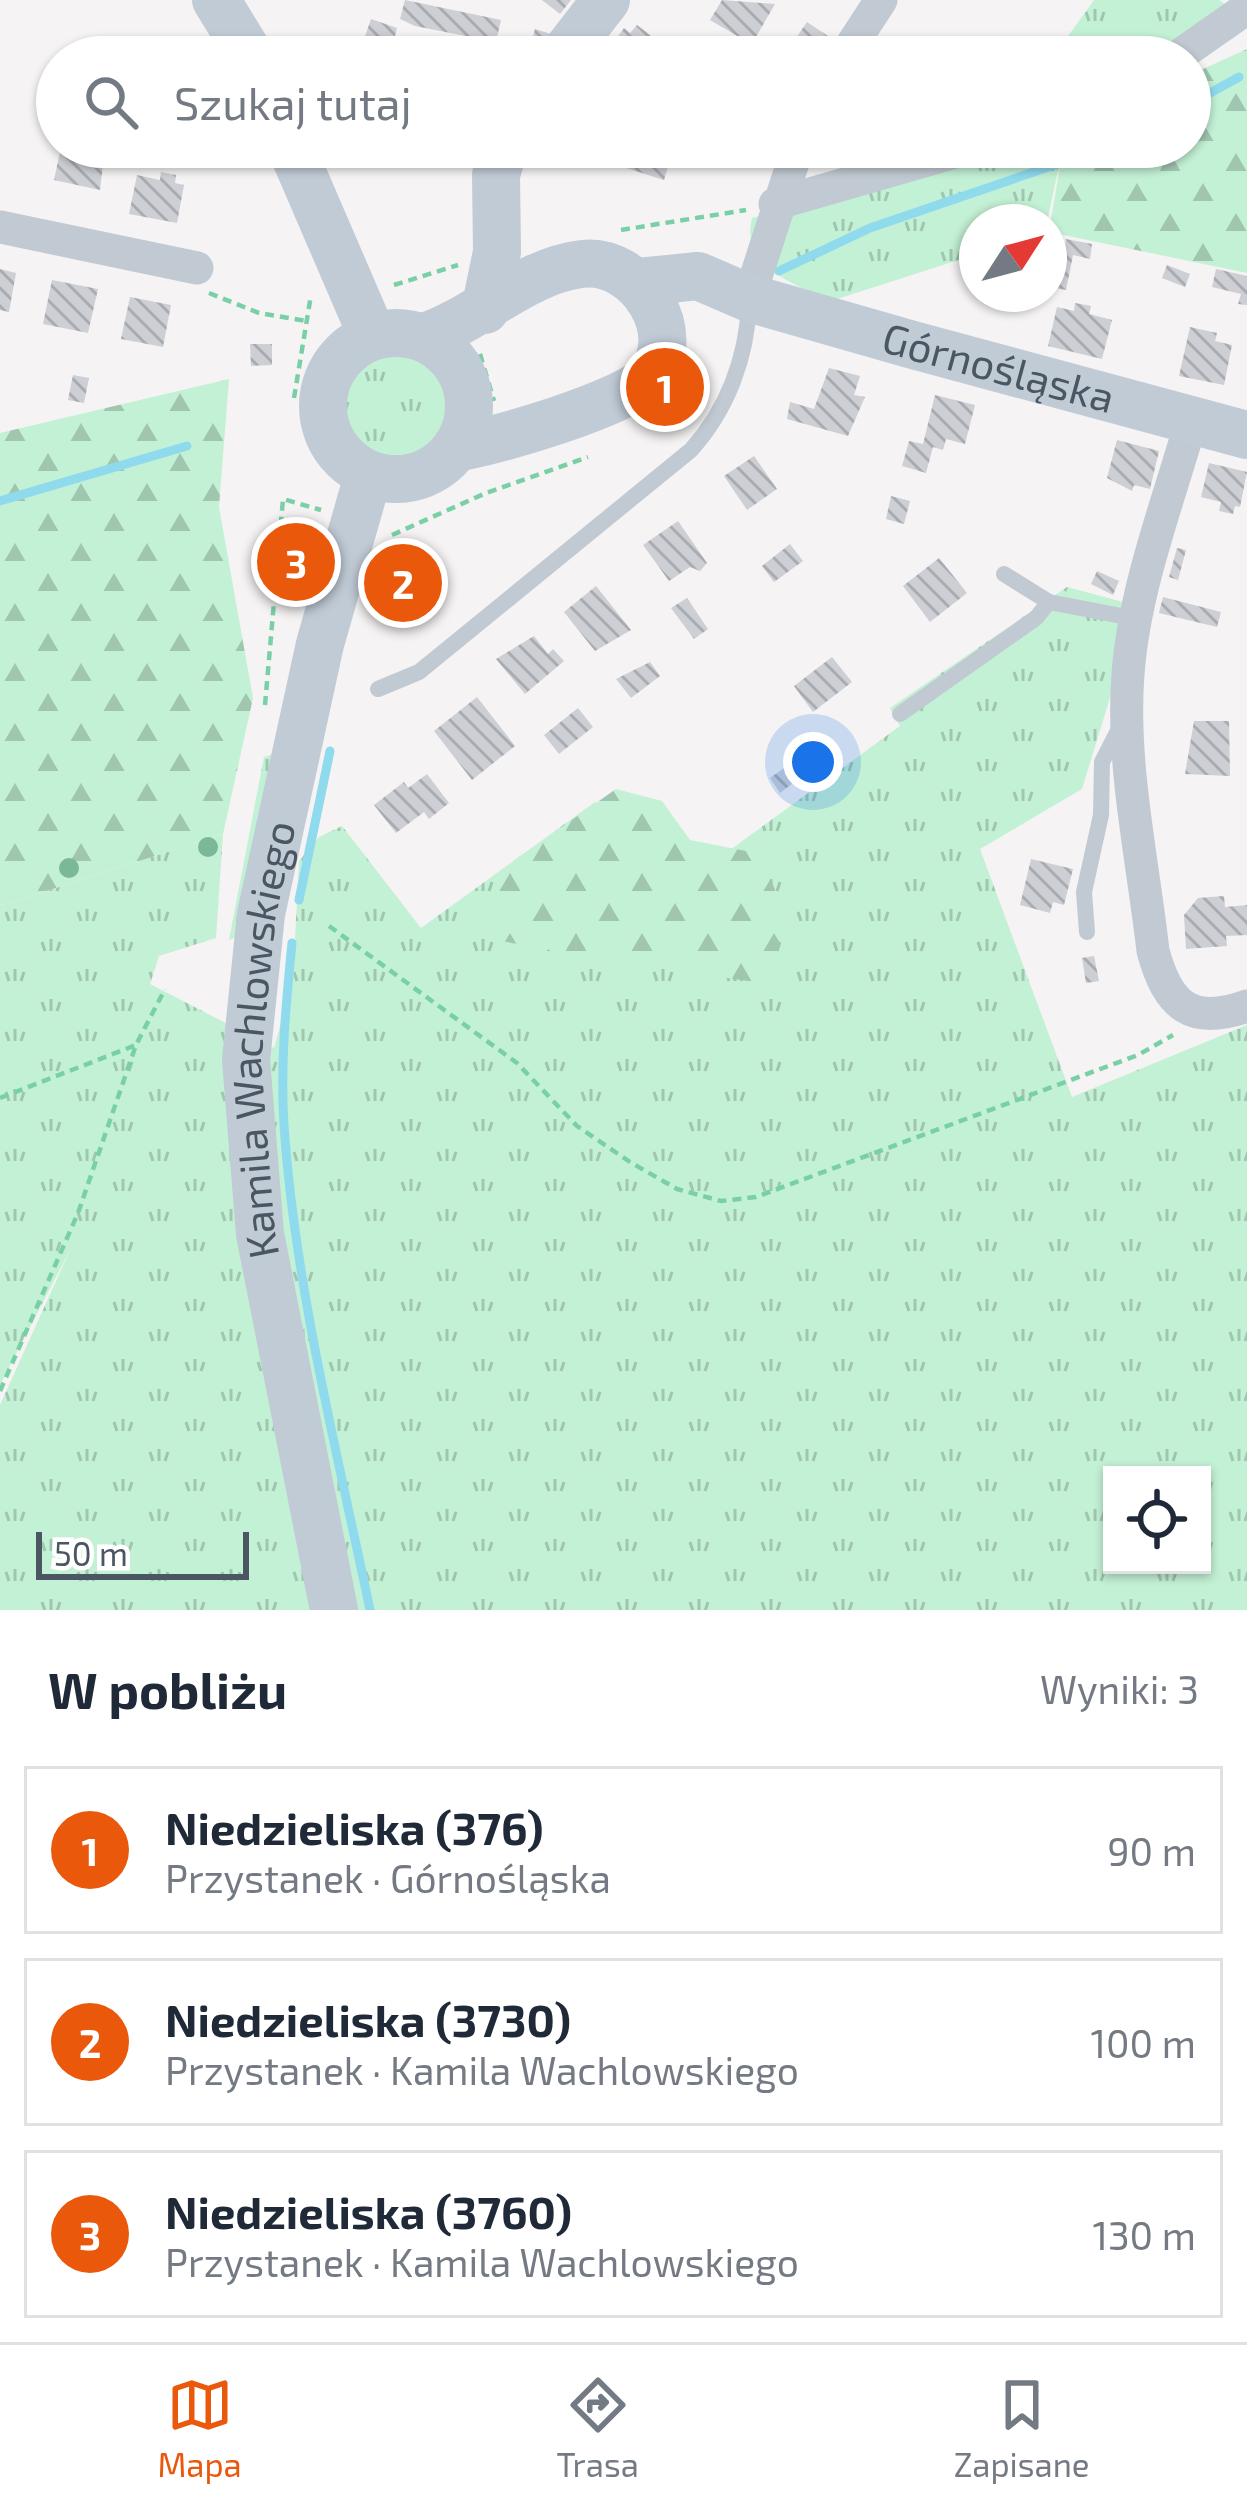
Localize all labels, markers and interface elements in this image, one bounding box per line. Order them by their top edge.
search box [36,36,1211,168]
icon: search [78,69,144,135]
text: Szukaj tutaj [174,75,412,129]
north arrow [959,204,1067,312]
street label: Górnośląska [877,311,1120,421]
pin: 1 [626,342,704,432]
pin: 3 [257,517,335,607]
pin: 2 [364,538,442,628]
your location [783,732,843,792]
street label: Kamila Wachlowskiego [219,816,304,1263]
map controls [1103,1466,1211,1574]
button: locate [1103,1466,1211,1574]
scale bar [36,1526,249,1579]
text: 50 m [54,1533,128,1573]
text: W pobliżu [48,1658,287,1719]
text: Wyniki: 3 [1040,1665,1199,1712]
text: Niedzieliska (376) [165,1800,544,1854]
text: 1 [82,1827,98,1874]
text: 90 m [1107,1827,1196,1874]
text: Przystanek · Górnośląska [165,1854,611,1901]
text: Niedzieliska (3730) [165,1992,571,2046]
text: 2 [79,2019,101,2066]
text: 100 m [1091,2019,1196,2066]
text: Przystanek · Kamila Wachlowskiego [165,2046,799,2093]
text: Niedzieliska (3760) [165,2184,572,2238]
text: 3 [79,2211,101,2258]
text: 130 m [1092,2211,1196,2258]
text: Przystanek · Kamila Wachlowskiego [165,2238,799,2285]
tab: Mapa [157,2372,242,2484]
tab: Trasa [557,2372,639,2484]
tab: Zapisane [954,2372,1090,2484]

